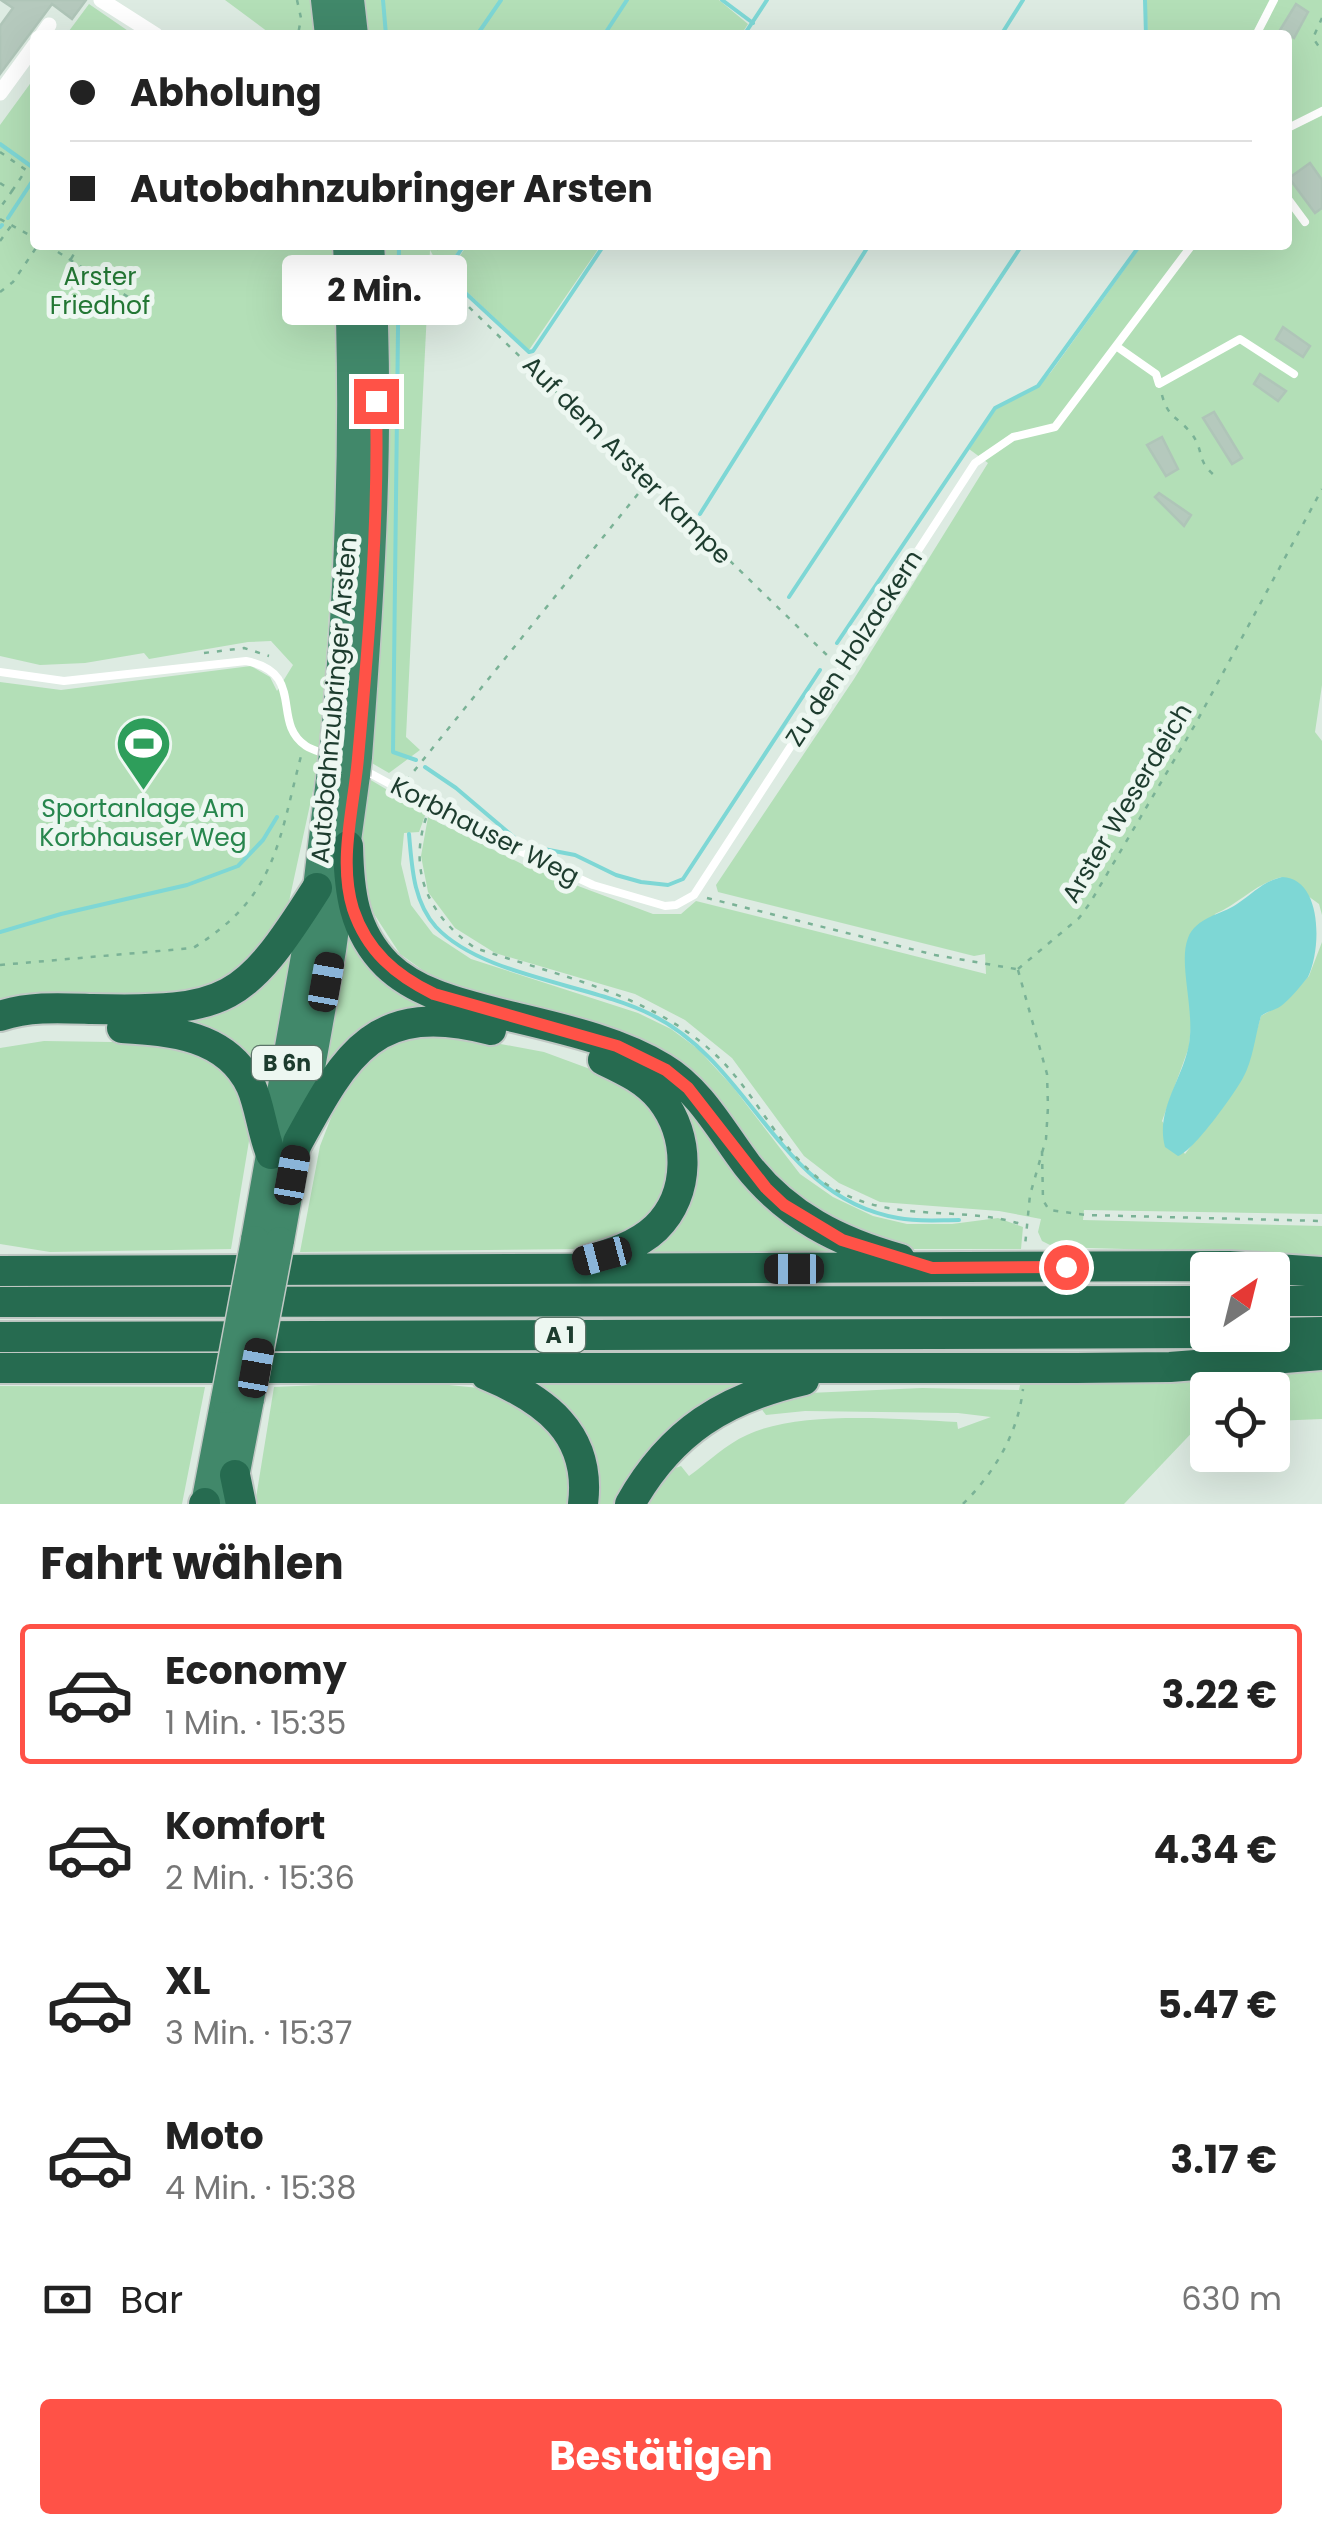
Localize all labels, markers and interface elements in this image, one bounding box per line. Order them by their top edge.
text: Abholung [130,66,322,119]
text: Autobahnzubringer Arsten [130,162,653,215]
callout: 2 Min. [284,256,468,326]
park label: Arster Friedhof [50,259,150,323]
text: 2 Min. [327,267,422,312]
street label: Auf dem Arster Kampe [515,348,739,572]
route end [354,379,399,424]
street label: Autobahnzubringer Arsten [302,535,366,865]
street label: Zu den Holzackern [777,543,931,753]
street label: Arster Weserdeich [1053,697,1201,909]
sports icon: Sportanlage Am Korbhauser Weg [113,713,173,792]
street label: Korbhauser Weg [385,768,585,894]
place label: Sportanlage Am Korbhauser Weg [39,791,247,855]
car [306,950,346,1014]
road number: B 6n [252,1046,322,1080]
car [272,1143,312,1207]
car [569,1234,635,1278]
route start [1044,1245,1089,1290]
north arrow [1190,1252,1290,1352]
map controls [1190,1252,1290,1472]
car [764,1254,824,1284]
road number: A 1 [535,1318,585,1352]
car [236,1336,276,1400]
button: locate [1190,1372,1290,1472]
text: Fahrt wählen [40,1532,344,1595]
text: Economy [165,1644,347,1697]
icon: car [45,1649,135,1739]
text: 3.22 € [1162,1668,1277,1721]
text: 1 Min. · 15:35 [165,1700,346,1745]
text: Komfort [165,1799,326,1852]
icon: car [45,1804,135,1894]
text: 4.34 € [1154,1823,1277,1876]
text: 2 Min. · 15:36 [165,1855,355,1900]
text: XL [165,1954,210,2007]
icon: car [45,1959,135,2049]
text: 5.47 € [1157,1978,1277,2031]
text: 3 Min. · 15:37 [165,2010,352,2055]
text: Moto [165,2109,264,2162]
icon: car [45,2114,135,2204]
text: 3.17 € [1170,2133,1277,2186]
text: 4 Min. · 15:38 [165,2165,356,2210]
icon: cash [40,2272,95,2327]
text: Bar [120,2273,183,2326]
text: 630 m [1181,2276,1282,2321]
button: Bestätigen [40,2399,1282,2514]

